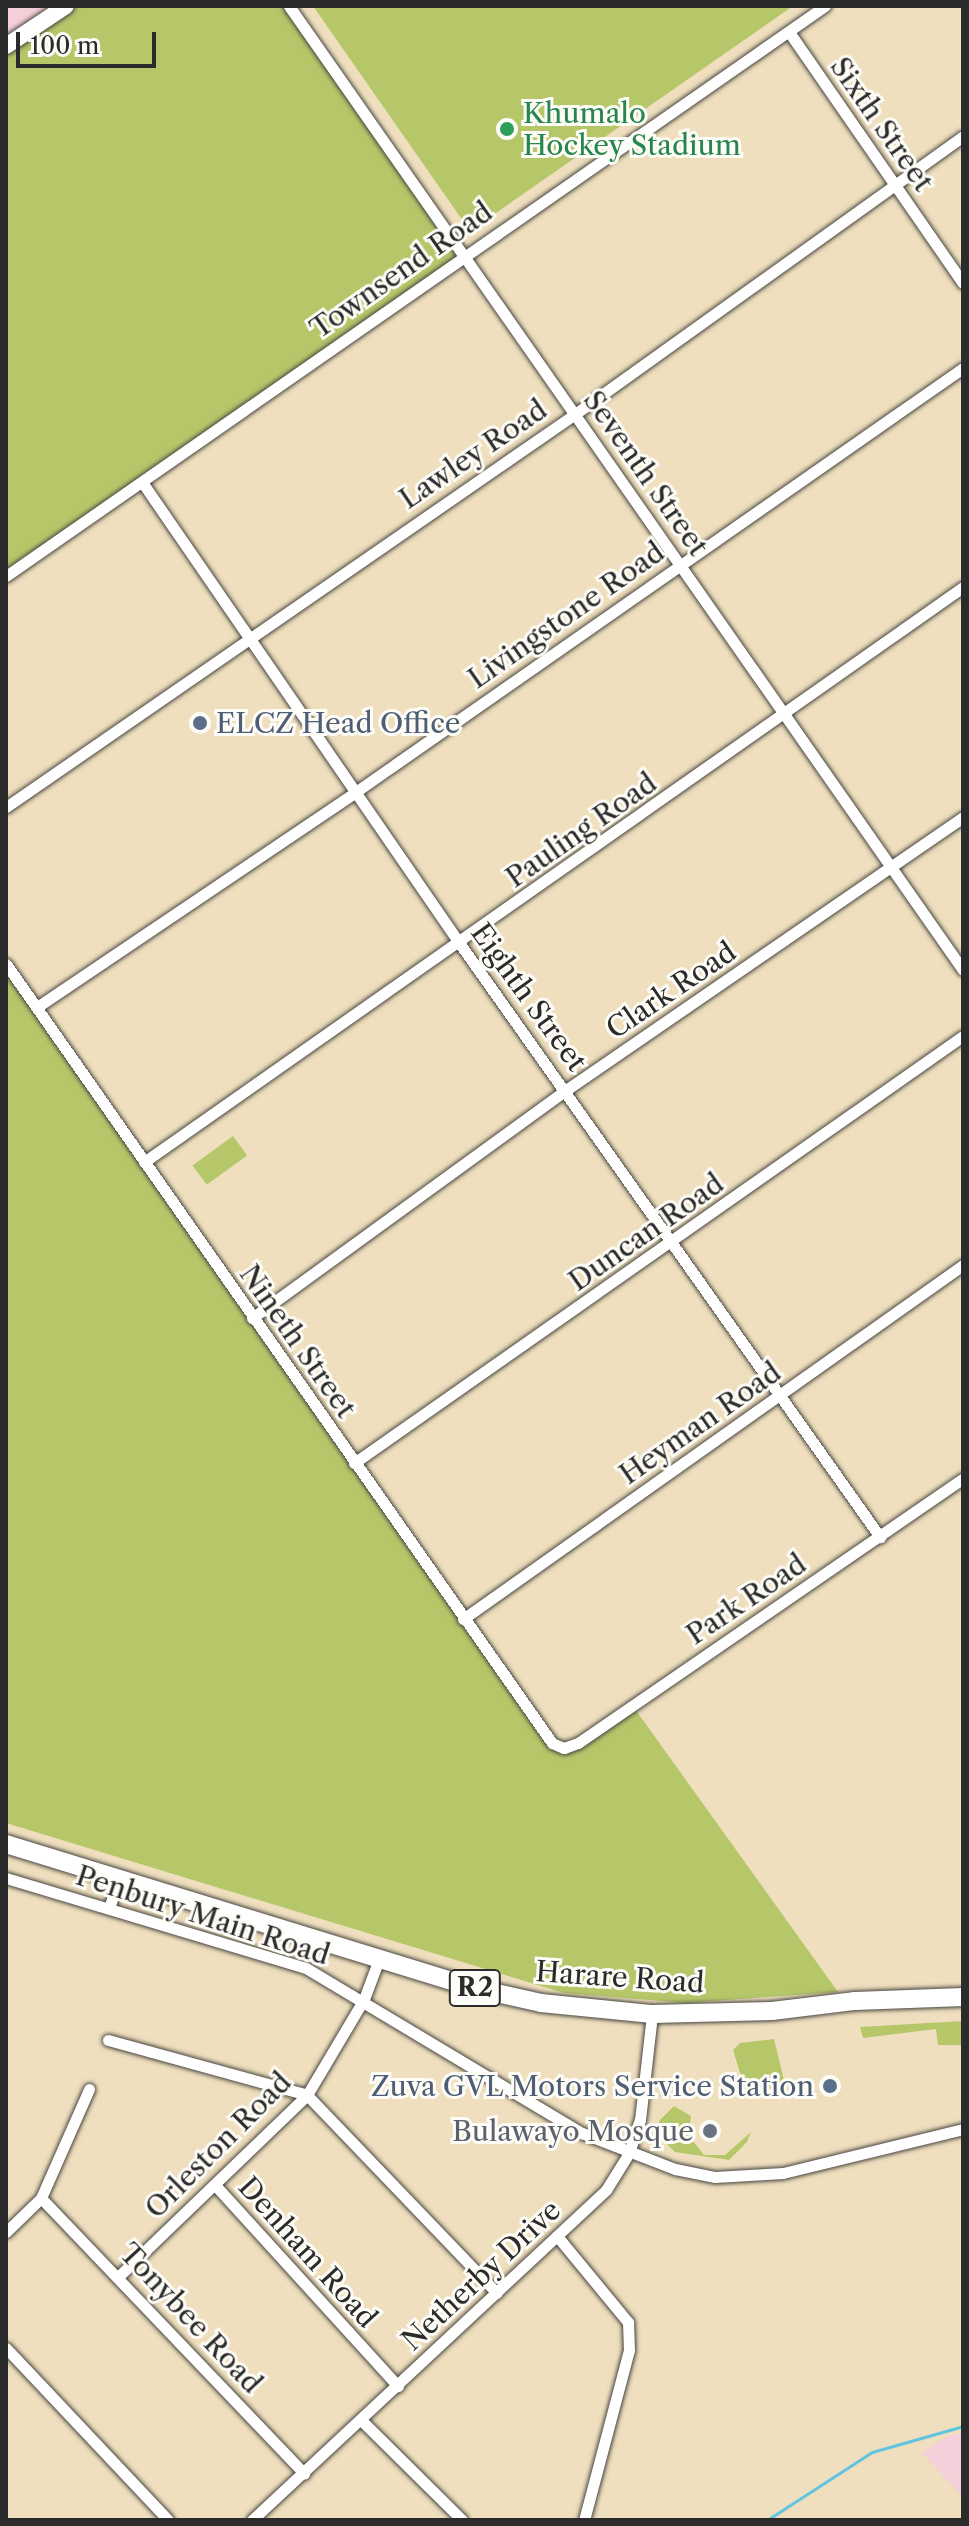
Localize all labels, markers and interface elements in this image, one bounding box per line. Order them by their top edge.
scale bar [20,16,160,66]
text: 100 m [30,31,99,60]
street label: Sixth Street [824,51,940,197]
place label: Khumalo Hockey Stadium [523,96,742,162]
marker: Khumalo Hockey Stadium [498,120,516,138]
street label: Townsend Road [304,195,498,345]
street label: Seventh Street [577,384,715,562]
street label: Lawley Road [393,392,553,516]
street label: Livingstone Road [462,535,670,695]
place label: ELCZ Head Office [216,706,461,740]
marker: ELCZ Head Office [191,714,209,732]
street label: Pauling Road [499,766,663,894]
street label: Eighth Street [464,917,594,1077]
street label: Clark Road [600,934,742,1046]
street label: Duncan Road [562,1166,730,1298]
street label: Nineth Street [233,1258,363,1424]
street label: Heyman Road [613,1355,787,1491]
street label: Park Road [680,1547,812,1651]
street label: Penbury Main Road [72,1858,334,1972]
street label: Harare Road [535,1954,705,2000]
road number: R2 [447,1966,503,2010]
street label: Orleston Road [138,2065,298,2225]
place label: Zuva GVL Motors Service Station [370,2069,814,2103]
marker: Zuva GVL Motors Service Station [821,2077,839,2095]
place label: Bulawayo Mosque [452,2114,694,2148]
marker: Bulawayo Mosque [701,2122,719,2140]
street label: Denham Road [232,2170,384,2334]
street label: Netherby Drive [395,2193,567,2357]
street label: Tonybee Road [113,2236,269,2400]

